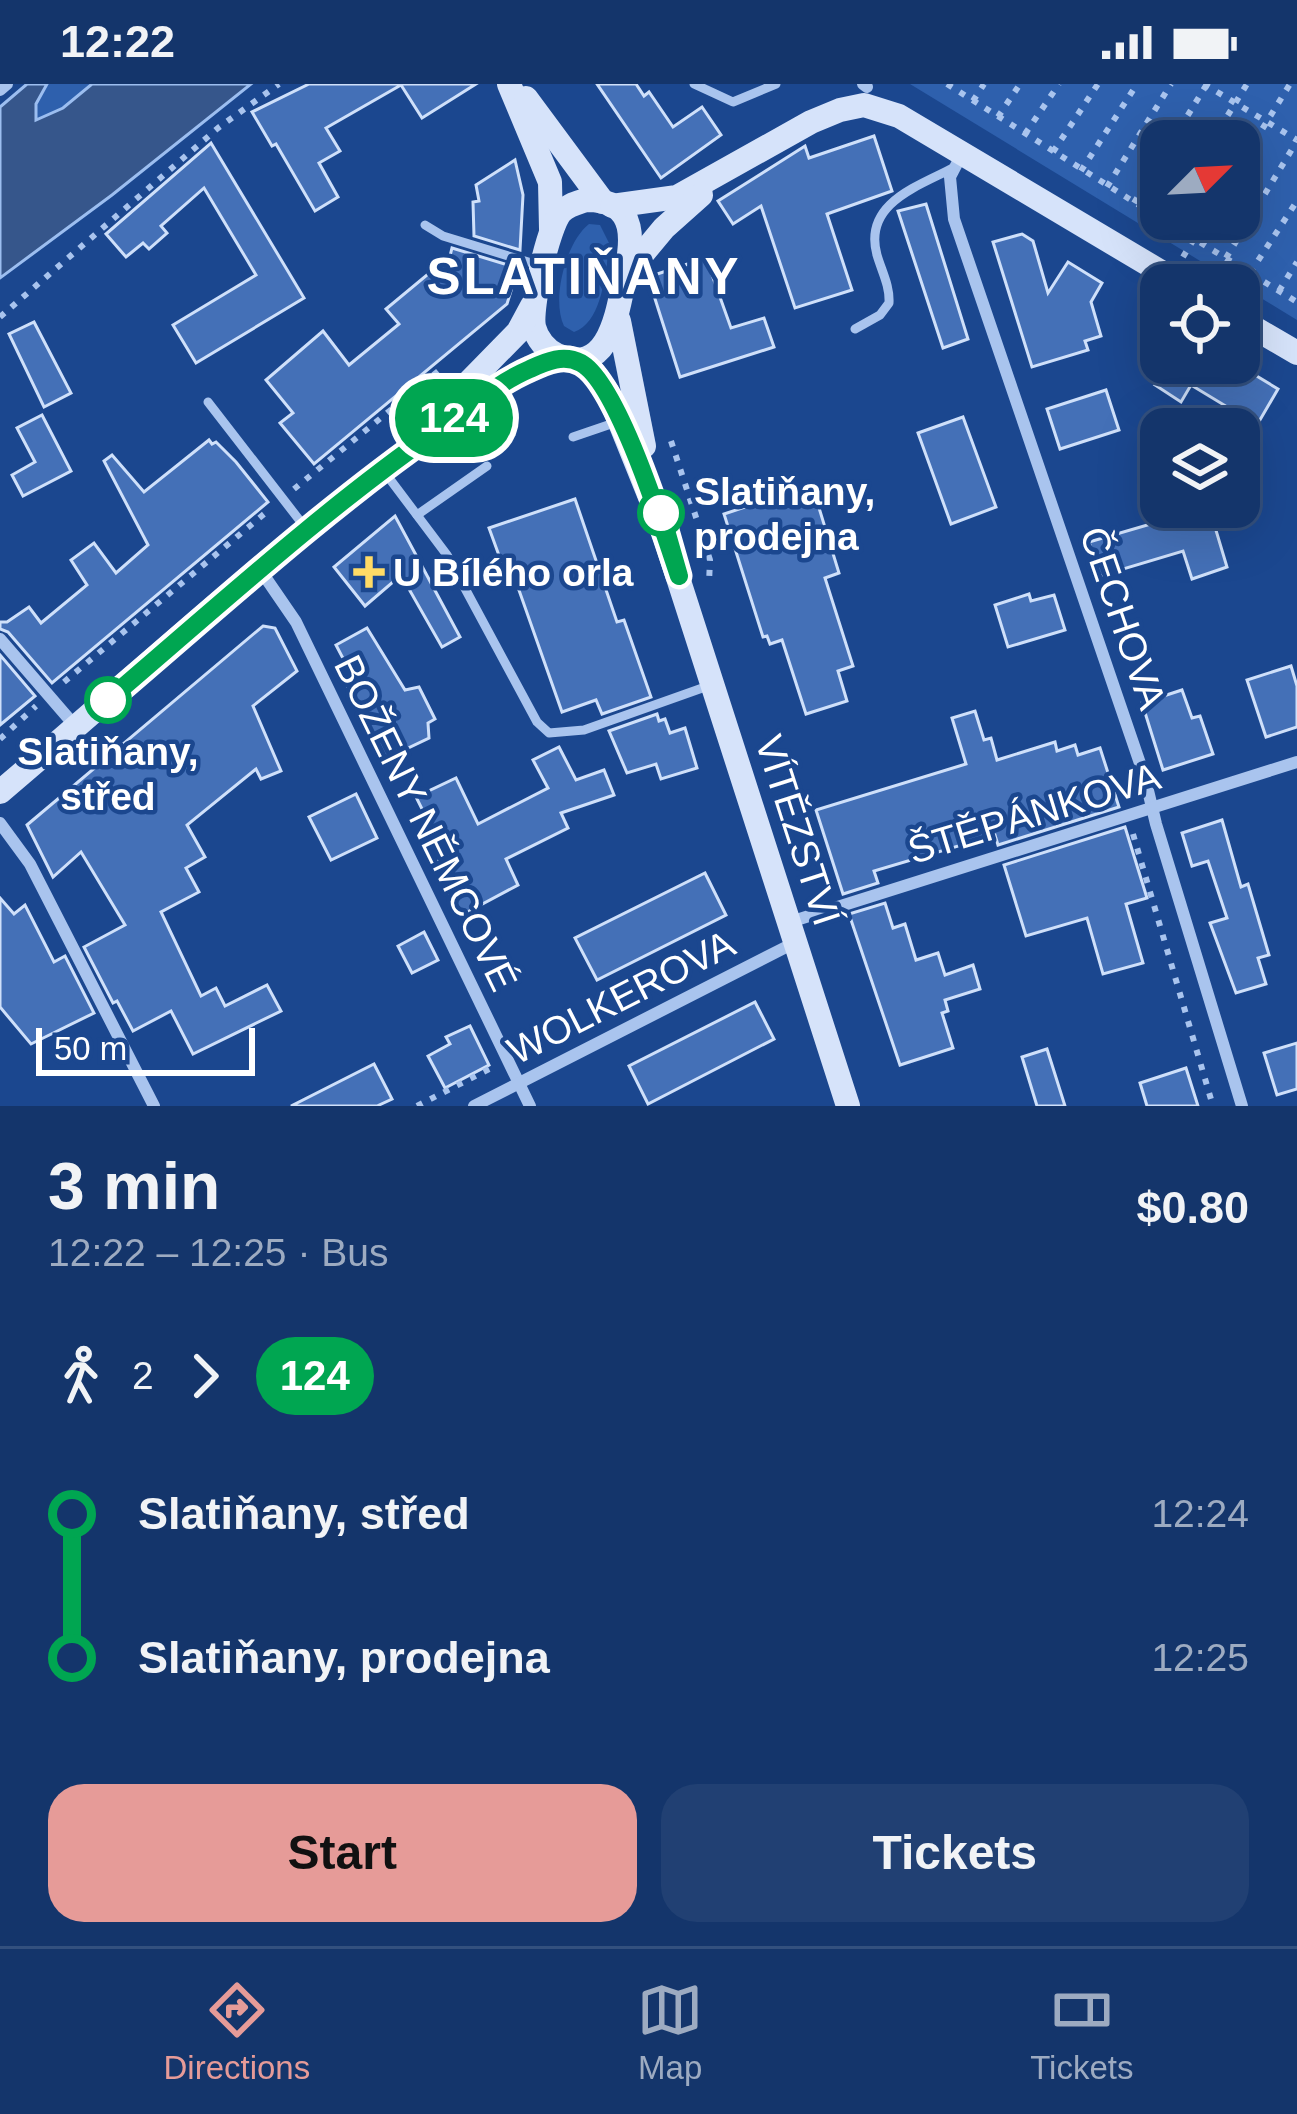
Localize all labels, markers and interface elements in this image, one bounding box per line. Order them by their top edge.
text: 12:22 [60,16,175,67]
north arrow [1140,120,1260,240]
map controls [1140,120,1260,528]
district label: SLATIŇANY [426,247,742,305]
button: locate [1140,264,1260,384]
line badge: 124 [385,379,523,457]
text: 124 [419,394,489,441]
button: layers [1140,408,1260,528]
place label: Slatiňany, prodejna [694,470,875,558]
marker: Slatiňany, prodejna [639,491,683,535]
street label: ČECHOVA [1072,521,1174,715]
place label: U Bílého orla [393,551,634,594]
marker: U Bílého orla [356,559,382,585]
street label: BOŽENY NĚMCOVÉ [326,648,526,998]
marker: Slatiňany, střed [86,678,130,722]
place label: Slatiňany, střed [17,730,199,818]
street label: VÍTĚZSTVÍ [747,730,849,931]
street label: ŠTĚPÁNKOVA [903,754,1165,872]
street label: WOLKEROVA [501,921,741,1073]
scale bar [36,1022,255,1075]
text: 50 m [54,1030,127,1067]
text: 3 min [48,1149,220,1223]
text: $0.80 [1136,1182,1249,1233]
text: 12:22 – 12:25 · Bus [48,1231,388,1274]
icon: walk [48,1343,114,1409]
icon: forward [172,1343,238,1409]
text: 124 [280,1352,350,1399]
text: 2 [132,1354,154,1397]
text: Slatiňany, střed [138,1488,470,1539]
text: 12:24 [1151,1492,1249,1535]
text: Slatiňany, prodejna [138,1632,550,1683]
text: 12:25 [1151,1636,1249,1679]
button: Start [48,1784,637,1922]
button: Tickets [661,1784,1249,1922]
tab: Directions [163,1977,310,2087]
tab: Map [637,1977,703,2087]
tab: Tickets [1030,1977,1133,2087]

